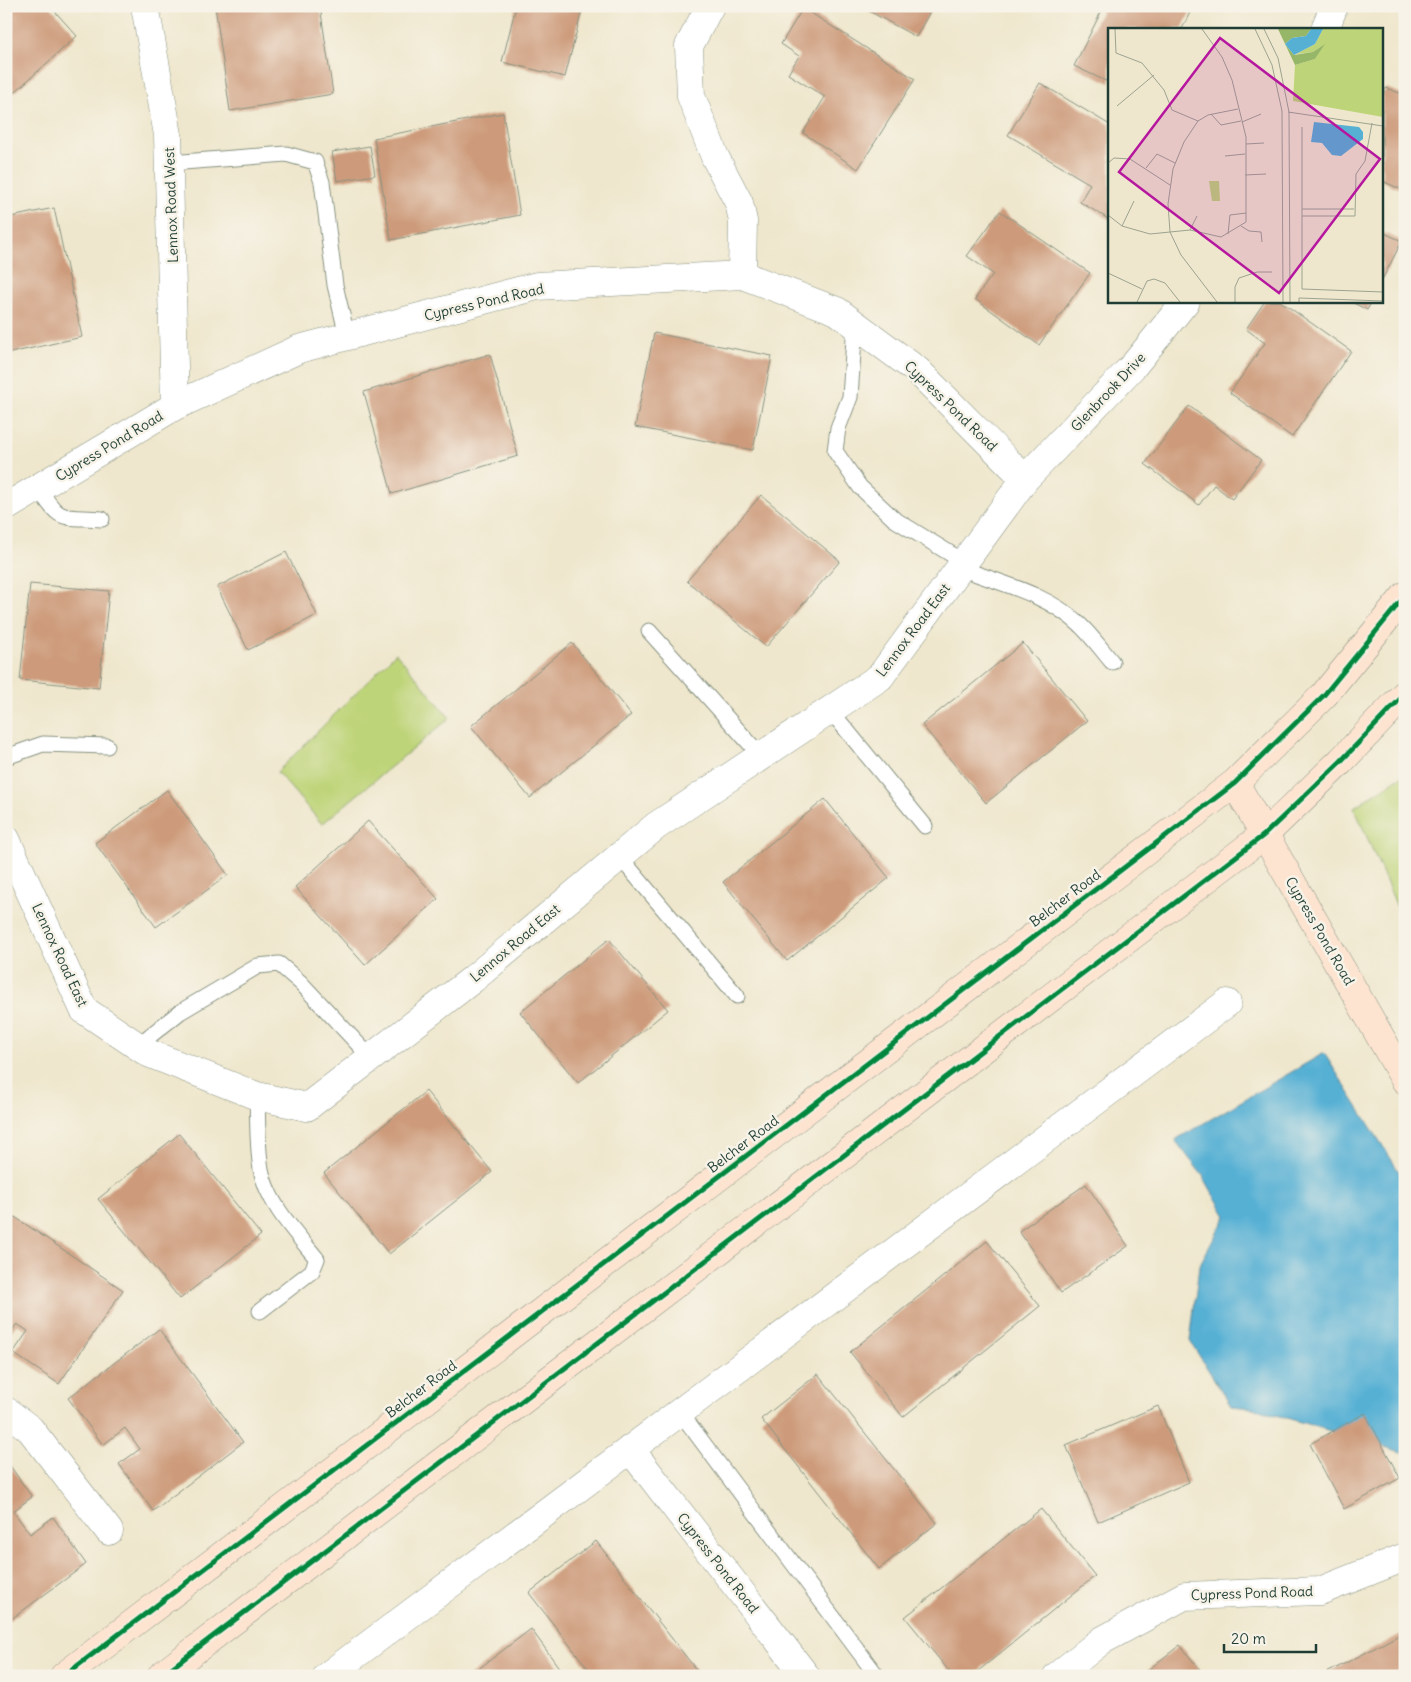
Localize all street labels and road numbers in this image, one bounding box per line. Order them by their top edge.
street label: Lennox Road West [160,147,182,263]
street label: Cypress Pond Road [422,279,546,325]
street label: Glenbrook Drive [1067,349,1149,435]
street label: Cypress Pond Road [901,357,1001,455]
street label: Cypress Pond Road [52,407,166,485]
street label: Lennox Road East [872,580,954,680]
street label: Belcher Road [1026,865,1104,931]
street label: Cypress Pond Road [1282,874,1358,988]
street label: Lennox Road East [28,900,92,1010]
street label: Lennox Road East [466,900,564,986]
street label: Belcher Road [704,1111,782,1177]
street label: Belcher Road [382,1356,460,1422]
street label: Cypress Pond Road [673,1509,763,1617]
street label: Cypress Pond Road [1191,1582,1313,1604]

